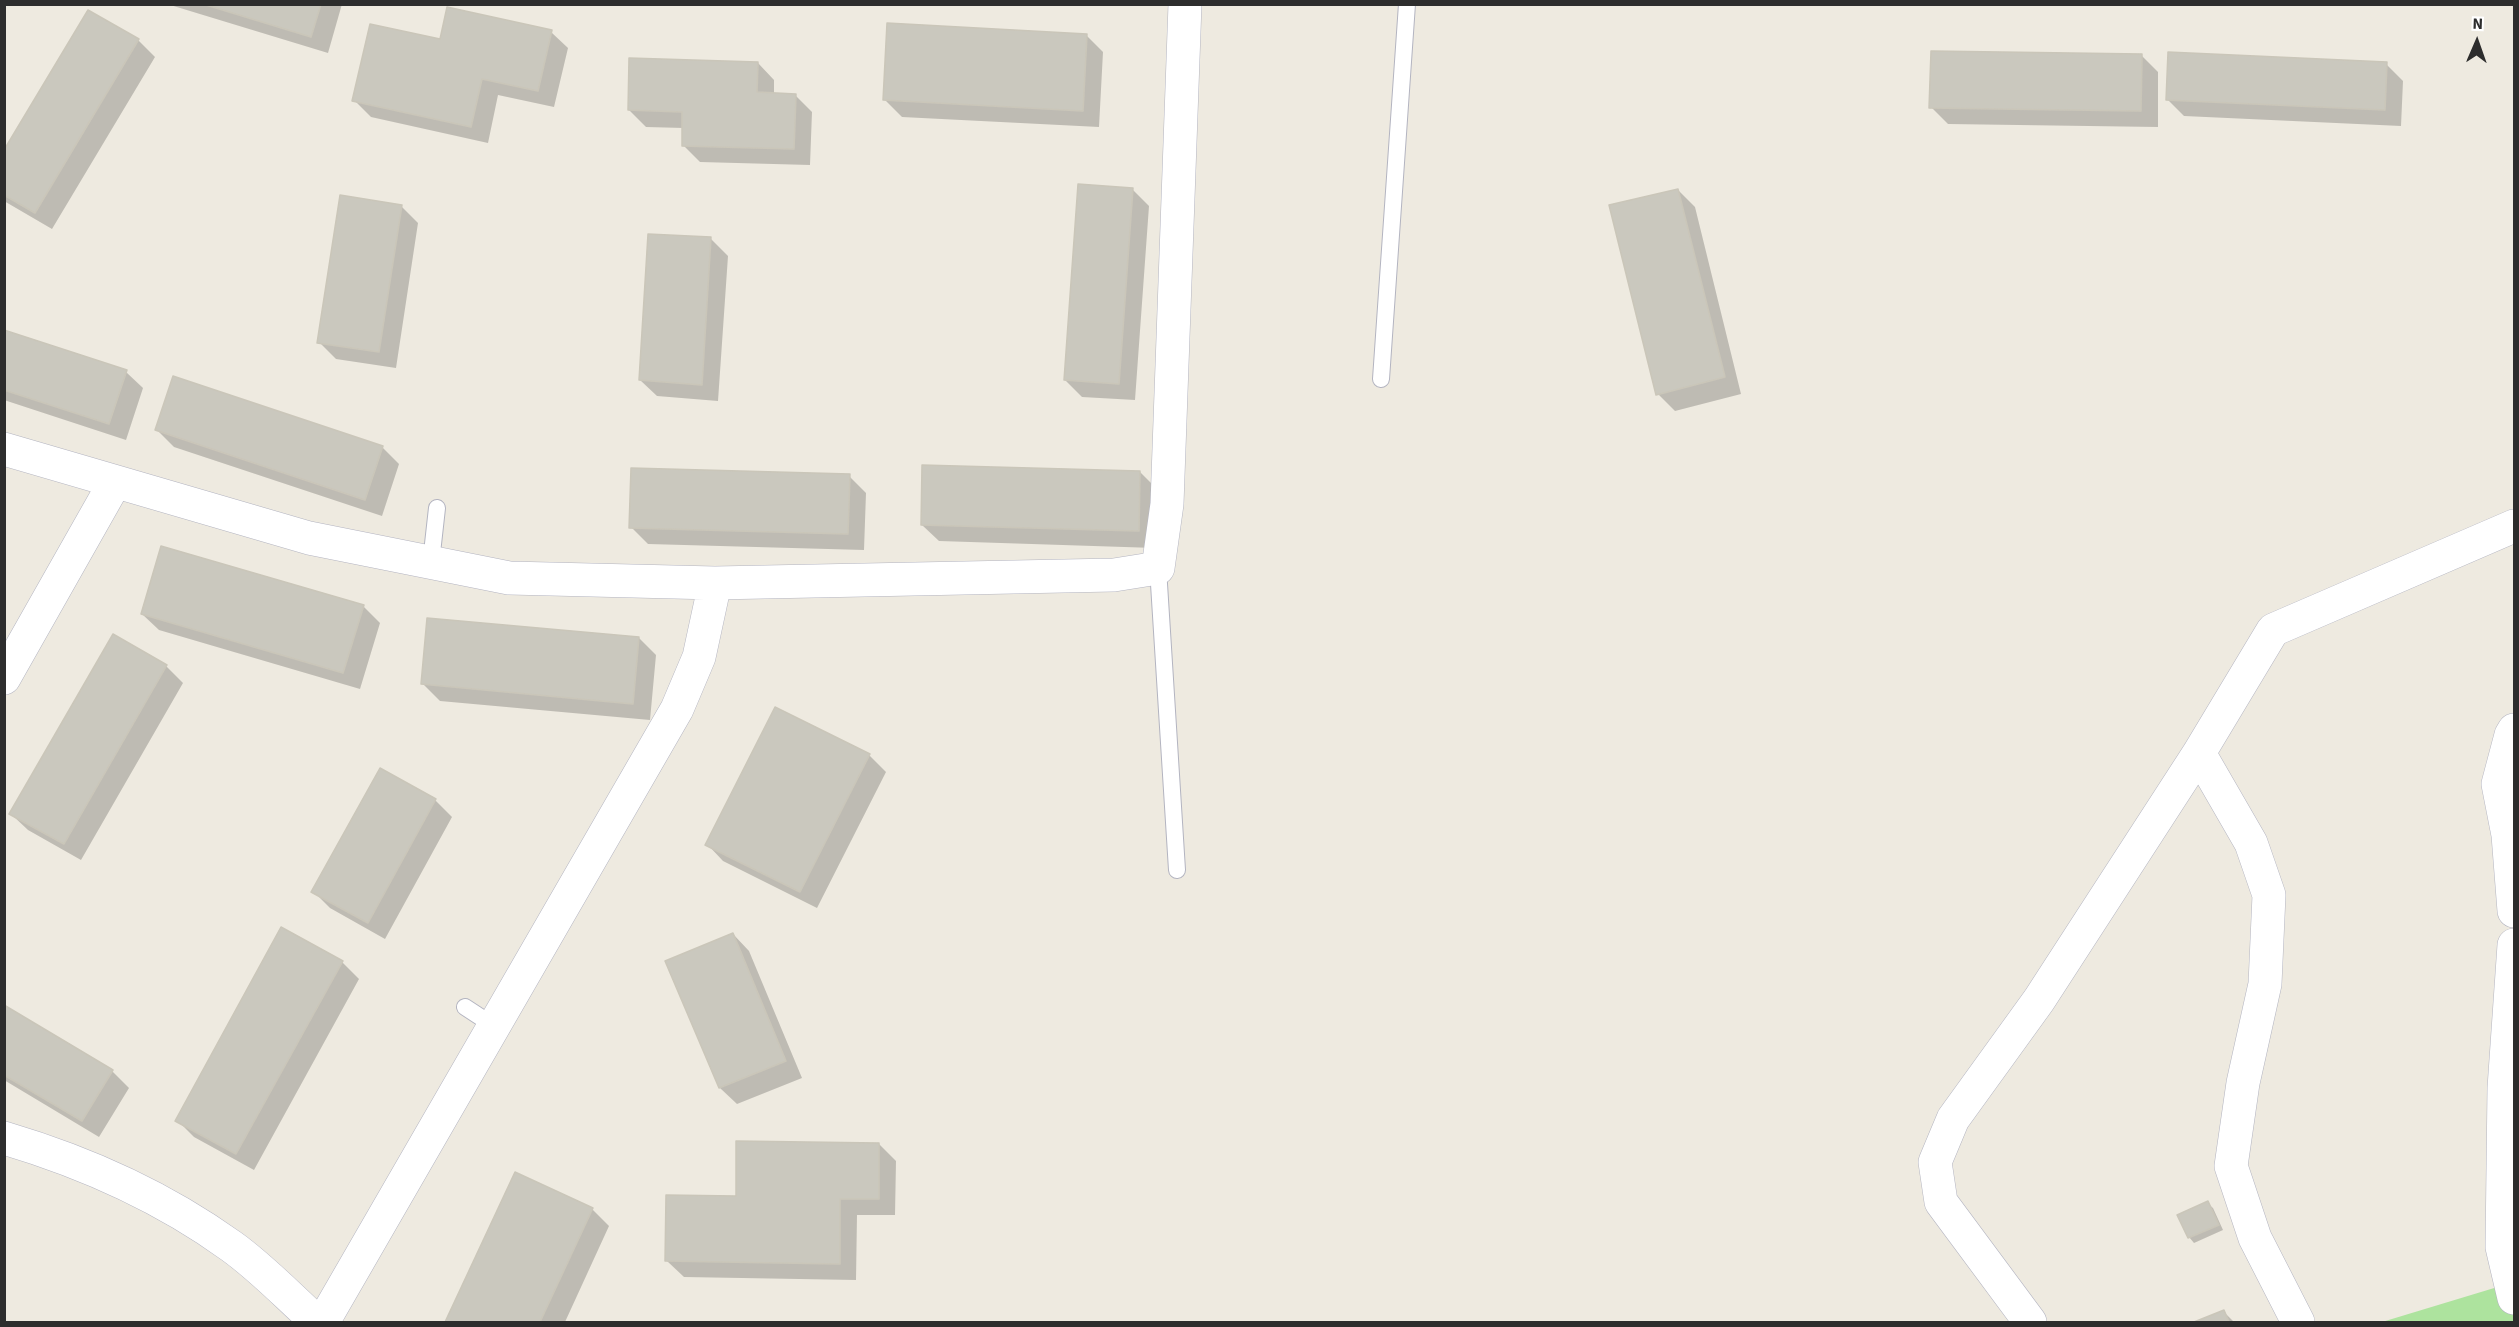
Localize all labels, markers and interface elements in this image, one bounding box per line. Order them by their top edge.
north arrow [2447,12,2507,72]
text: N [2472,13,2483,35]

